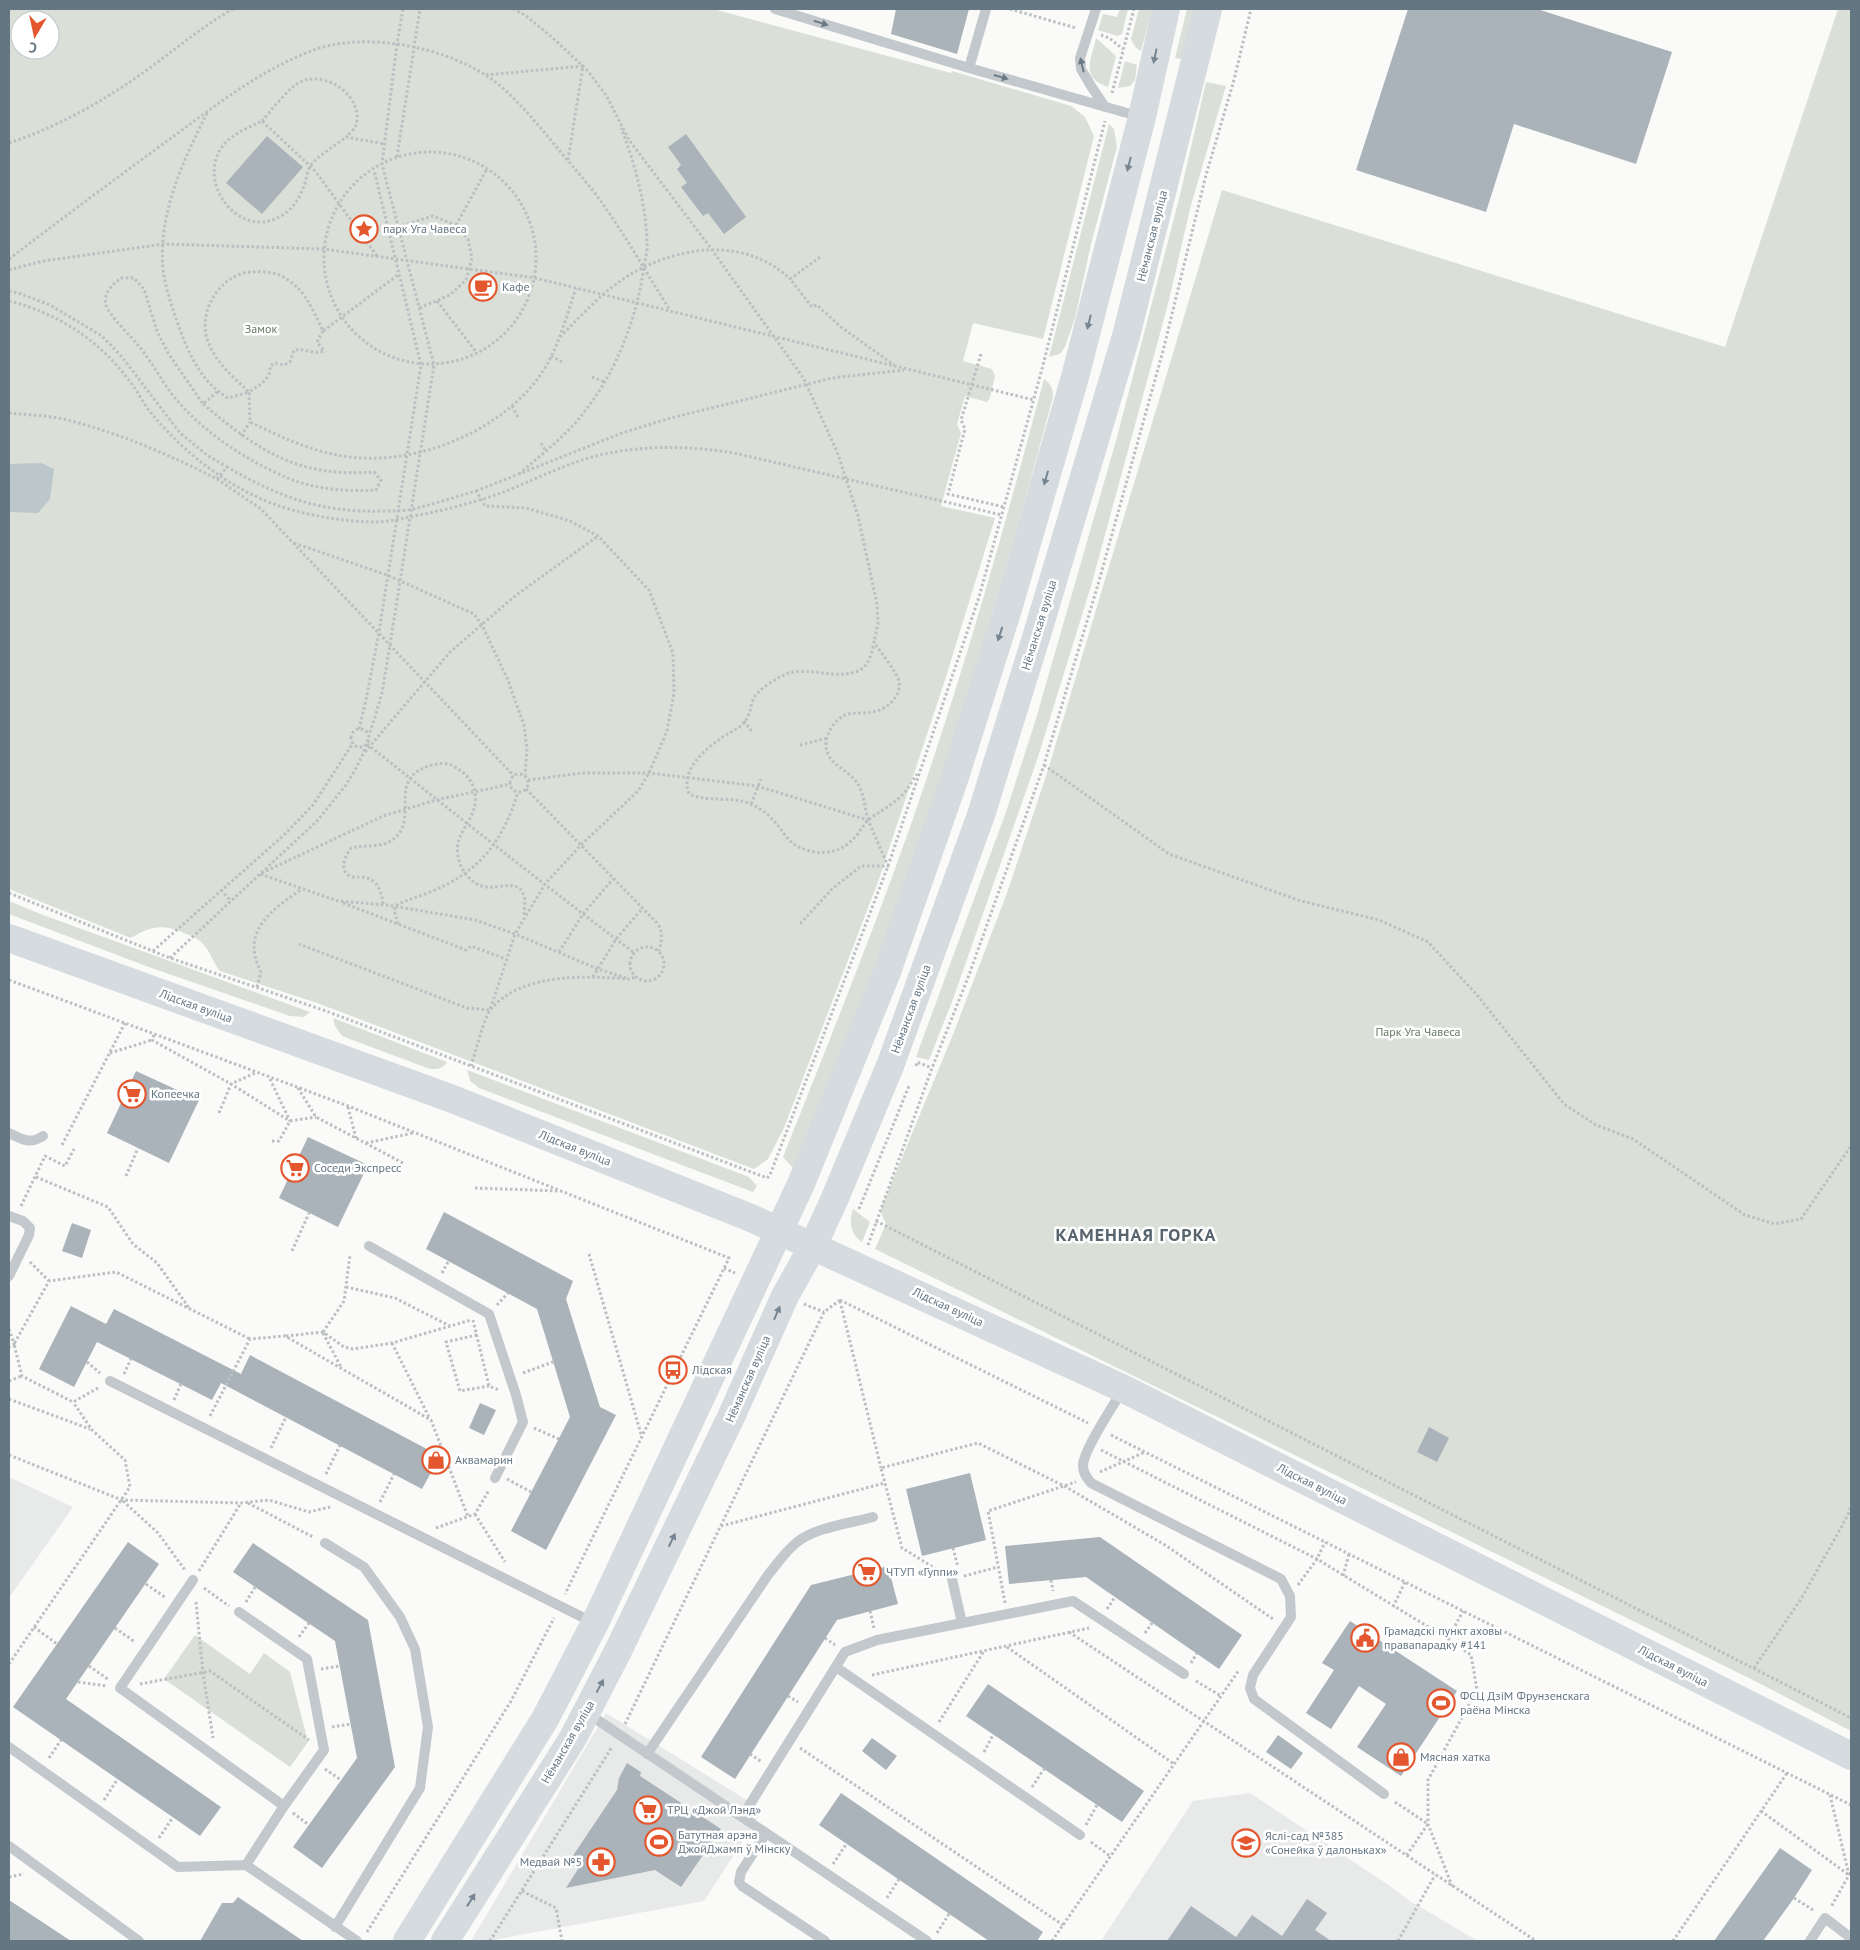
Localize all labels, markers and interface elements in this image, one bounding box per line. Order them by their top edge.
north arrow [10,10,60,60]
one-way arrow [814,19,829,27]
text: С [28,38,38,57]
one-way arrow [1151,49,1159,64]
one-way arrow [1078,58,1086,73]
one-way arrow [994,74,1009,82]
one-way arrow [1125,157,1133,172]
street label: Нёманская вуліца [1133,189,1170,283]
place icon: парк Уга Чавеса [349,214,379,244]
place label: парк Уга Чавеса [383,221,467,236]
cafe icon: Кафе [468,272,498,302]
place label: Кафе [502,279,530,294]
one-way arrow [1085,314,1093,329]
park label: Замок [245,321,277,336]
one-way arrow [1041,471,1049,486]
street label: Нёманская вуліца [1018,578,1059,672]
one-way arrow [996,627,1003,642]
street label: Нёманская вуліца [887,962,934,1055]
street label: Лідская вуліца [157,985,235,1026]
park label: Парк Уга Чавеса [1375,1024,1461,1039]
supermarket icon: Копеечка [117,1079,147,1109]
place label: Копеечка [151,1086,200,1101]
street label: Лідская вуліца [536,1126,613,1169]
supermarket icon: Соседи Экспресс [280,1153,310,1183]
place label: Соседи Экспресс [314,1160,402,1175]
district label: КАМЕННАЯ ГОРКА [1056,1223,1216,1246]
street label: Лідская вуліца [910,1283,986,1330]
one-way arrow [774,1306,782,1320]
street label: Нёманская вуліца [722,1333,773,1425]
bus stop icon: Лідская [658,1355,688,1385]
place label: Лідская [691,1362,732,1377]
shop icon: Аквамарин [421,1445,451,1475]
place label: Аквамарин [455,1452,513,1467]
street label: Лідская вуліца [1274,1459,1350,1508]
one-way arrow [668,1533,676,1547]
supermarket icon: ЧТУП «Гуппи» [852,1557,882,1587]
place label: ЧТУП «Гуппи» [886,1564,958,1579]
public building icon: Грамадскі пункт аховы правапарадку #141 [1350,1623,1380,1653]
place label: Грамадскі пункт аховы правапарадку #141 [1384,1623,1502,1652]
street label: Лідская вуліца [1635,1641,1711,1690]
one-way arrow [596,1678,604,1693]
sports icon: ФСЦ ДзіМ Фрунзенскага раёна Мінска [1426,1688,1456,1718]
place label: ФСЦ ДзіМ Фрунзенскага раёна Мінска [1460,1688,1590,1717]
street label: Нёманская вуліца [538,1697,597,1786]
shop icon: Мясная хатка [1386,1742,1416,1772]
place label: Мясная хатка [1420,1749,1491,1764]
supermarket icon: ТРЦ «Джой Лэнд» [633,1795,663,1825]
place label: ТРЦ «Джой Лэнд» [667,1802,762,1817]
sports icon: Батутная арэна ДжойДжамп ў Мінску [644,1827,674,1857]
place label: Батутная арэна ДжойДжамп ў Мінску [678,1827,791,1856]
school or university icon: Яслі-сад №385 «Сонейка ў далоньках» [1231,1828,1261,1858]
place label: Яслі-сад №385 «Сонейка ў далоньках» [1265,1828,1387,1857]
pharmacy icon: Медвай №5 [586,1847,616,1877]
place label: Медвай №5 [520,1854,582,1869]
one-way arrow [466,1893,476,1906]

